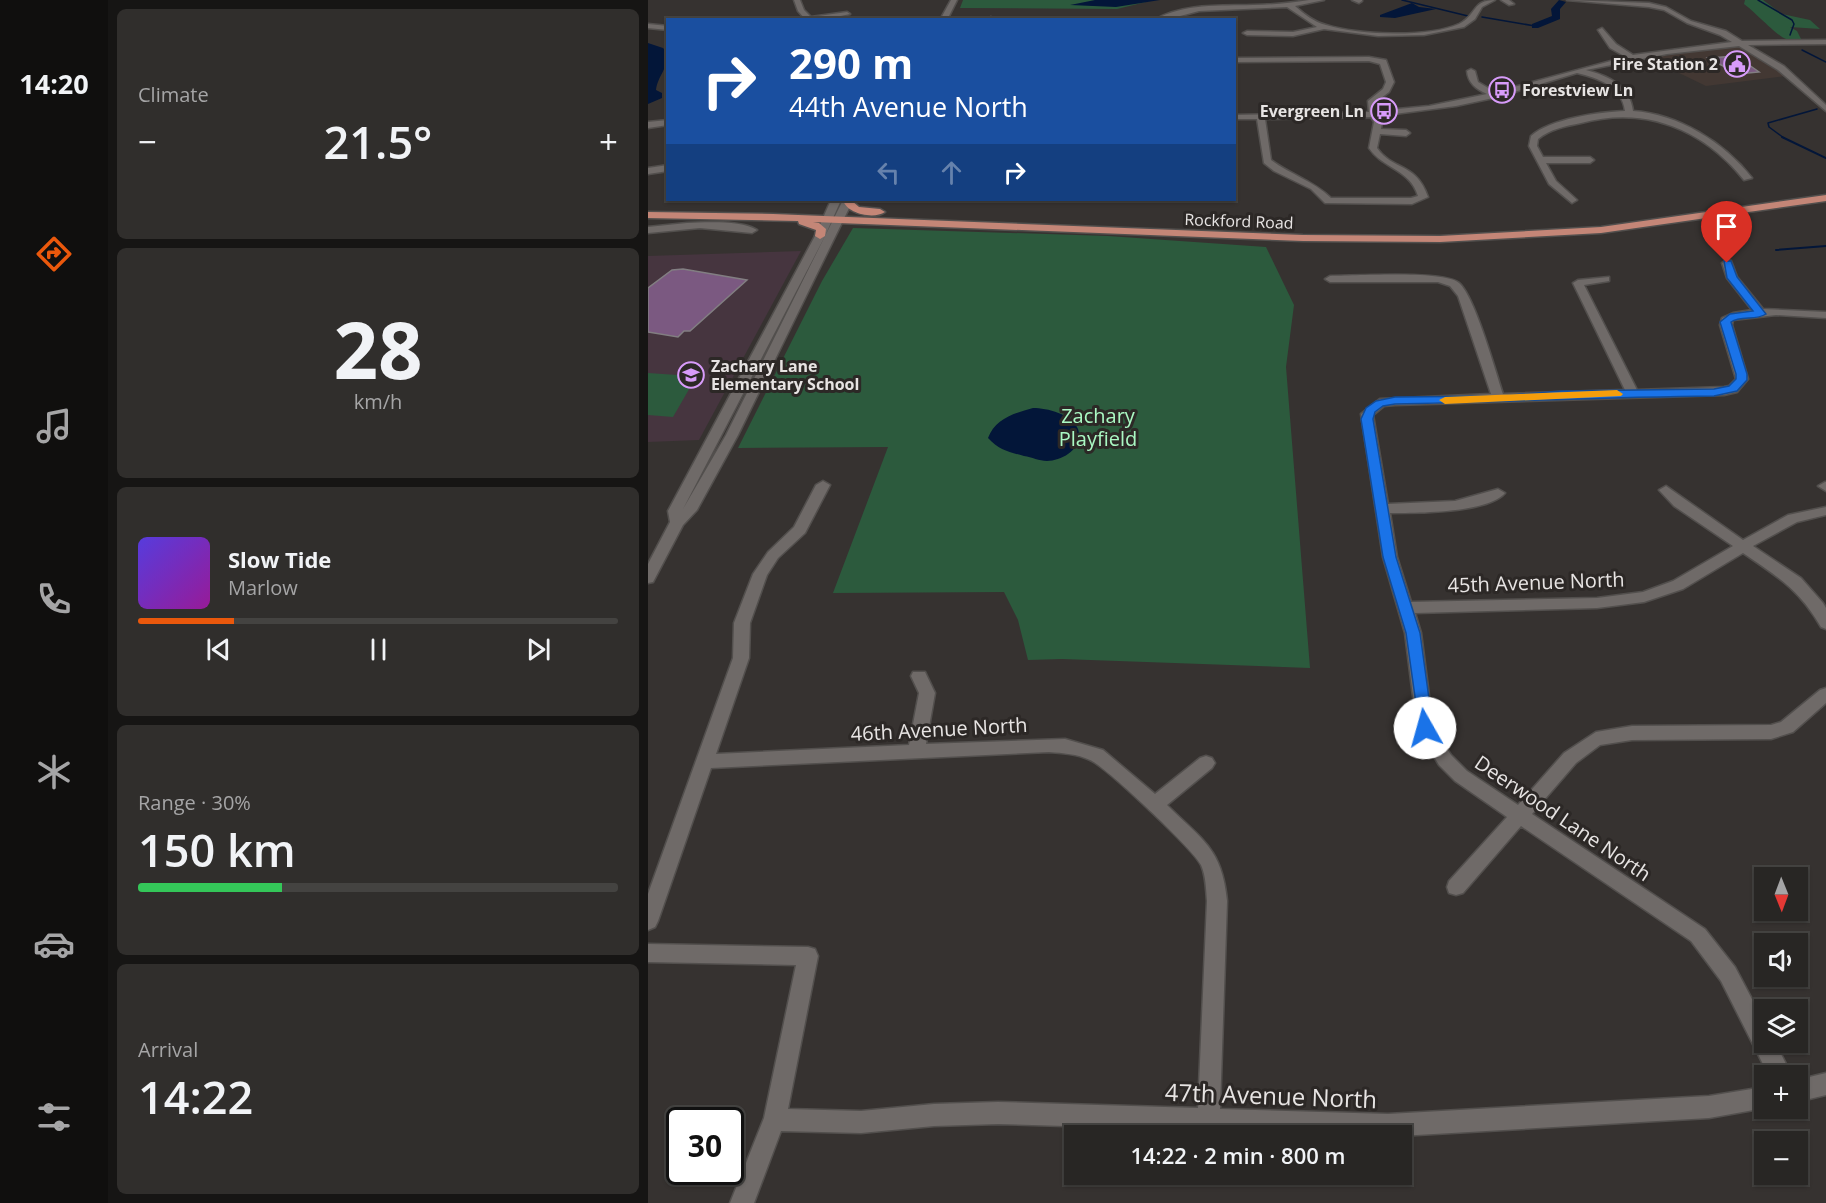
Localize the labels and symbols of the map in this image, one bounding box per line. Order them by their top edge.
public building icon: Fire Station 2 [1722,49,1752,79]
place label: Fire Station 2 [1612,53,1718,75]
bus stop icon: Forestview Ln [1487,75,1517,105]
place label: Forestview Ln [1522,79,1633,101]
bus stop icon: Evergreen Ln [1369,96,1399,126]
place label: Evergreen Ln [1260,100,1364,122]
pin [1701,201,1752,263]
street label: Rockford Road [1184,208,1294,234]
place label: Zachary Lane Elementary School [711,355,859,395]
school or university icon: Zachary Lane Elementary School [676,360,706,390]
park label: Zachary Playfield [1059,402,1137,452]
street label: 45th Avenue North [1447,565,1625,599]
position arrow [1393,696,1457,760]
street label: 46th Avenue North [850,711,1028,747]
street label: Deerwood Lane North [1470,749,1656,887]
north arrow [1754,867,1808,921]
street label: 47th Avenue North [1164,1075,1378,1115]
speed limit sign: 30 [666,1107,744,1185]

